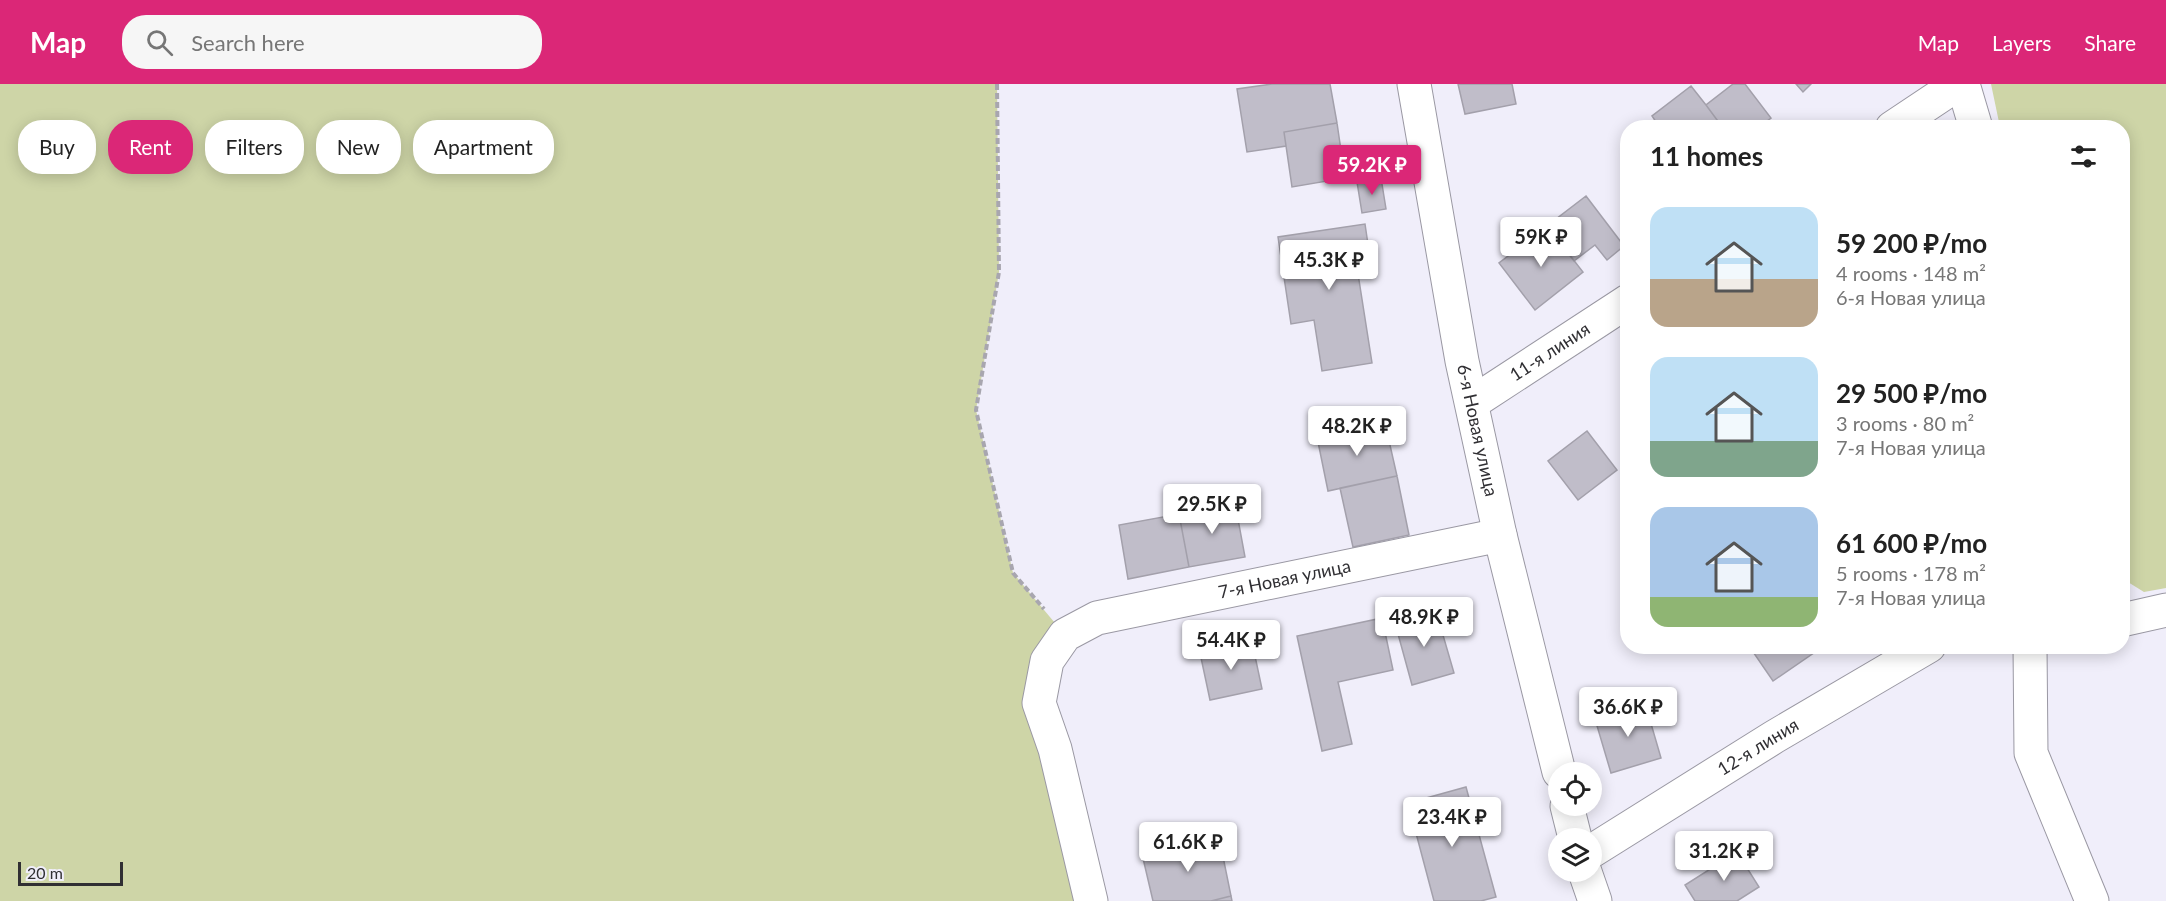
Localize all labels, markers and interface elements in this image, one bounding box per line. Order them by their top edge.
search box [122,15,542,69]
text: Map [30,25,86,59]
icon: search [143,26,176,59]
text: Search here [191,29,305,56]
text: Map [1918,30,1959,55]
text: Layers [1992,30,2051,55]
text: Share [2084,30,2136,55]
chip: Buy [18,120,96,174]
chip: Rent [108,120,193,174]
chip: Filters [205,120,304,174]
chip: New [316,120,401,174]
chip: Apartment [413,120,554,174]
text: 11 homes [1650,140,1763,172]
icon: filters [2067,140,2100,173]
pin: 59.2K ₽ [1317,145,1427,196]
text: 59.2K ₽ [1337,152,1407,176]
pin: 59K ₽ [1499,217,1583,268]
text: 59K ₽ [1514,224,1568,248]
text: 59 200 ₽/mo [1836,227,1987,259]
icon: home [1698,231,1770,303]
pin: 45.3K ₽ [1274,240,1384,291]
text: 45.3K ₽ [1294,247,1364,271]
text: 4 rooms · 148 m² [1836,261,1986,285]
text: 6-я Новая улица [1836,285,1986,309]
street label: 11-я линия [1505,317,1594,385]
street label: 6-я Новая улица [1453,362,1503,498]
text: 29 500 ₽/mo [1836,377,1987,409]
icon: home [1698,381,1770,453]
pin: 48.2K ₽ [1302,406,1412,457]
text: 3 rooms · 80 m² [1836,411,1974,435]
text: 48.2K ₽ [1322,413,1392,437]
text: 7-я Новая улица [1836,435,1986,459]
pin: 29.5K ₽ [1157,484,1267,535]
text: 29.5K ₽ [1177,491,1247,515]
text: 61 600 ₽/mo [1836,527,1987,559]
icon: home [1698,531,1770,603]
street label: 7-я Новая улица [1216,554,1353,603]
text: 5 rooms · 178 m² [1836,561,1986,585]
text: 7-я Новая улица [1836,585,1986,609]
pin: 48.9K ₽ [1369,597,1479,648]
text: 48.9K ₽ [1389,604,1459,628]
pin: 54.4K ₽ [1176,620,1286,671]
text: 54.4K ₽ [1196,627,1266,651]
pin: 36.6K ₽ [1573,687,1683,738]
text: 36.6K ₽ [1593,694,1663,718]
street label: 12-я линия [1713,713,1802,780]
map controls [1548,762,1602,882]
button: locate [1548,762,1602,816]
pin: 23.4K ₽ [1397,797,1507,848]
text: 23.4K ₽ [1417,804,1487,828]
pin: 61.6K ₽ [1133,822,1243,873]
button: layers [1548,828,1602,882]
text: 61.6K ₽ [1153,829,1223,853]
pin: 31.2K ₽ [1669,831,1779,882]
text: 31.2K ₽ [1689,838,1759,862]
scale bar [18,859,123,886]
text: 20 m [27,863,63,882]

